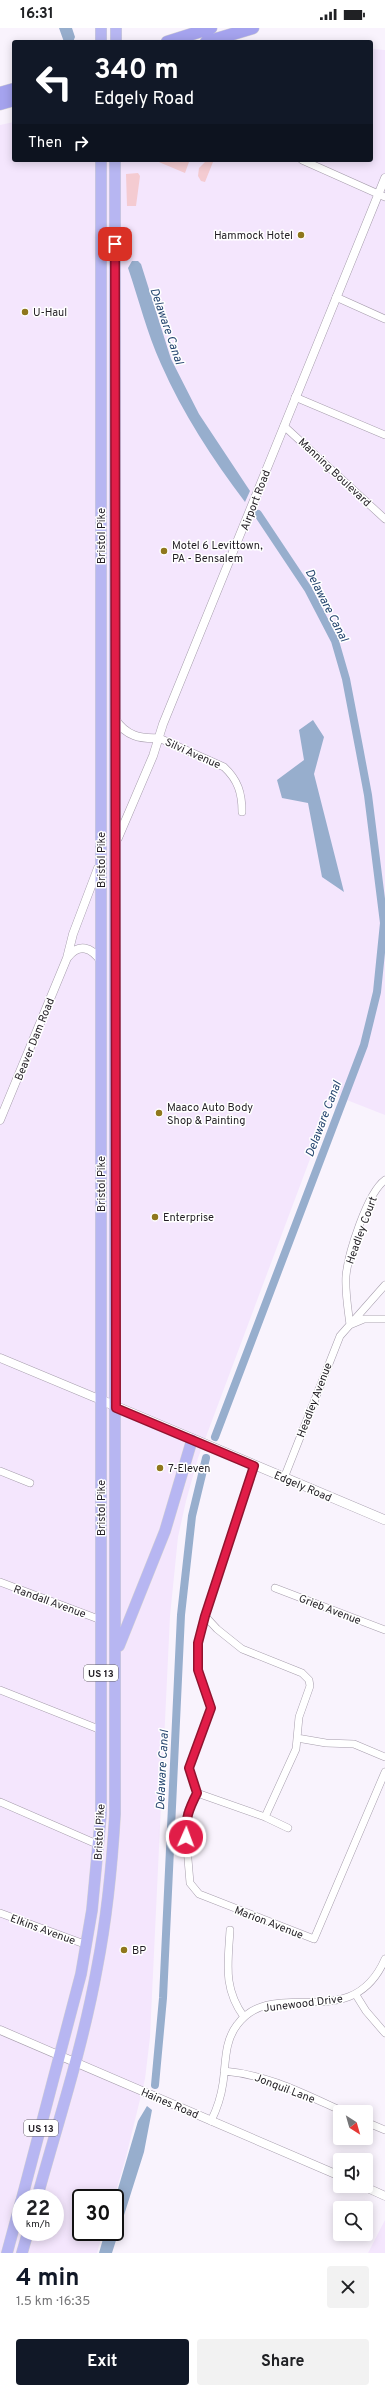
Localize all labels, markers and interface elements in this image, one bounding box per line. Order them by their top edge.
text: 16:31 [20,5,54,24]
text: 340 m [94,53,179,89]
icon: left [28,56,80,108]
text: Edgely Road [94,88,194,111]
icon: right [70,132,92,154]
text: Then [28,134,62,153]
pin [98,227,132,261]
place label: Hammock Hotel [214,229,293,243]
marker: Hammock Hotel [296,230,306,240]
icon: arrive [104,233,126,255]
water label: Delaware Canal [145,286,187,368]
place label: U-Haul [33,306,67,320]
marker: U-Haul [20,307,30,317]
street label: Manning Boulevard [295,435,374,510]
street label: Airport Road [238,468,274,533]
street label: Bristol Pike [95,508,109,564]
place label: Motel 6 Levittown, PA - Bensalem [172,539,263,566]
marker: Motel 6 Levittown, PA - Bensalem [159,546,169,556]
water label: Delaware Canal [301,566,352,646]
street label: Silvi Avenue [163,735,223,772]
street label: Bristol Pike [95,832,109,888]
street label: Beaver Dam Road [12,996,58,1083]
water label: Delaware Canal [302,1078,346,1160]
place label: Maaco Auto Body Shop & Painting [167,1101,253,1128]
marker: Maaco Auto Body Shop & Painting [154,1108,164,1118]
street label: Bristol Pike [95,1156,109,1212]
street label: Headley Court [343,1195,381,1266]
place label: Enterprise [163,1211,214,1225]
marker: Enterprise [150,1212,160,1222]
street label: Headley Avenue [294,1361,336,1440]
place label: 7-Eleven [168,1462,210,1476]
marker: 7-Eleven [155,1463,165,1473]
street label: Edgely Road [272,1469,334,1505]
street label: Bristol Pike [95,1480,109,1536]
street label: Randall Avenue [11,1582,88,1622]
street label: Grieb Avenue [297,1592,363,1628]
road number: US 13 [84,1665,118,1681]
water label: Delaware Canal [153,1729,173,1810]
street label: Bristol Pike [92,1804,108,1860]
position arrow [165,1816,207,1858]
street label: Marion Avenue [232,1903,305,1943]
street label: Elkins Avenue [8,1912,77,1948]
place label: BP [132,1944,146,1958]
marker: BP [119,1945,129,1955]
street label: Junewood Drive [263,1992,344,2016]
street label: Jonquil Lane [253,2071,317,2107]
street label: Haines Road [139,2085,201,2122]
north arrow [333,2105,373,2145]
map controls [333,2105,373,2241]
road number: US 13 [24,2120,58,2136]
button: sound [333,2153,373,2193]
speed limit sign: 30 [72,2189,124,2241]
text: 22 [26,2197,50,2223]
button: search [333,2201,373,2241]
text: km/h [26,2218,50,2231]
text: 4 min [16,2264,79,2294]
button: close [327,2266,369,2308]
text: 1.5 km · 16:35 [16,2294,90,2310]
button: Exit [16,2339,189,2385]
button: Share [197,2339,369,2385]

